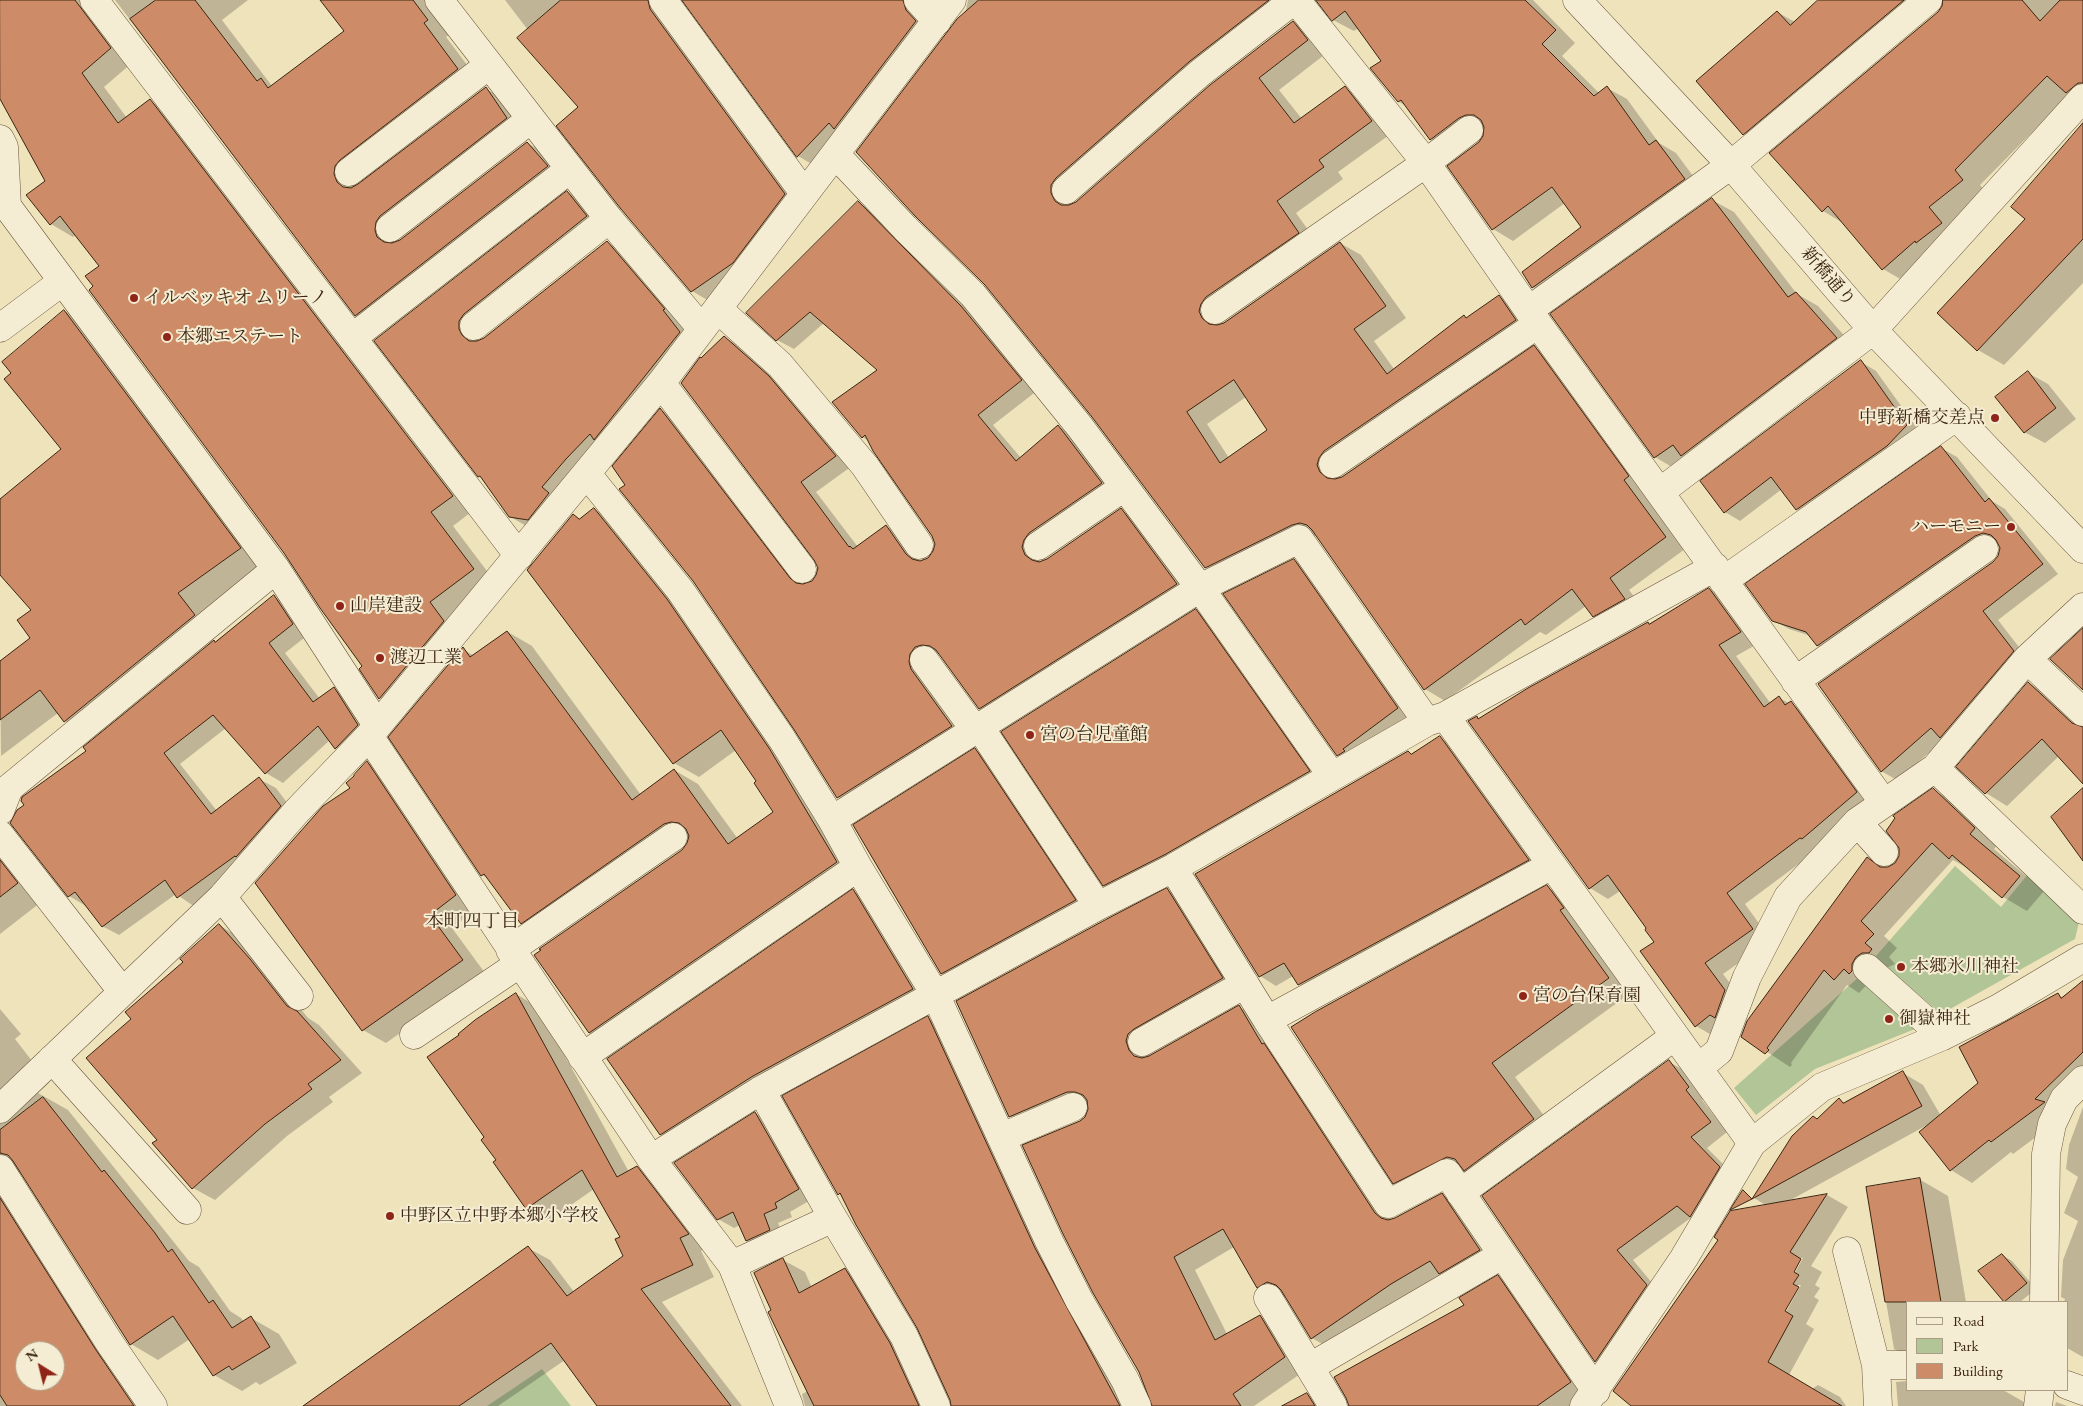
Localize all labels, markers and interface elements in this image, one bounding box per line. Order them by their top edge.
street label: 新橋通り [1796,243,1860,311]
place label: イルベッキオ ムリーノ [144,287,328,309]
marker: イルベッキオ ムリーノ [128,292,140,304]
place label: 本郷エステート [177,326,303,348]
marker: 本郷エステート [161,331,173,343]
place label: 中野新橋交差点 [1859,407,1985,429]
marker: 中野新橋交差点 [1989,412,2001,424]
place label: ハーモニー [1911,516,2001,538]
marker: ハーモニー [2005,521,2017,533]
place label: 山岸建設 [350,595,422,617]
marker: 山岸建設 [334,600,346,612]
place label: 渡辺工業 [390,647,462,669]
marker: 渡辺工業 [374,652,386,664]
place label: 宮の台児童館 [1040,724,1148,746]
marker: 宮の台児童館 [1024,729,1036,741]
district label: 本町四丁目 [425,911,519,933]
place label: 本郷氷川神社 [1911,956,2019,978]
marker: 本郷氷川神社 [1895,961,1907,973]
place label: 宮の台保育園 [1533,985,1641,1007]
marker: 宮の台保育園 [1517,990,1529,1002]
place label: 御嶽神社 [1899,1008,1971,1030]
marker: 御嶽神社 [1883,1013,1895,1025]
place label: 中野区立中野本郷小学校 [400,1205,598,1227]
marker: 中野区立中野本郷小学校 [384,1210,396,1222]
legend [1906,1301,2068,1391]
text: Road [1953,1311,1984,1330]
text: Park [1953,1336,1979,1355]
north arrow [15,1341,65,1391]
text: N [22,1344,42,1365]
text: Building [1953,1361,2003,1380]

